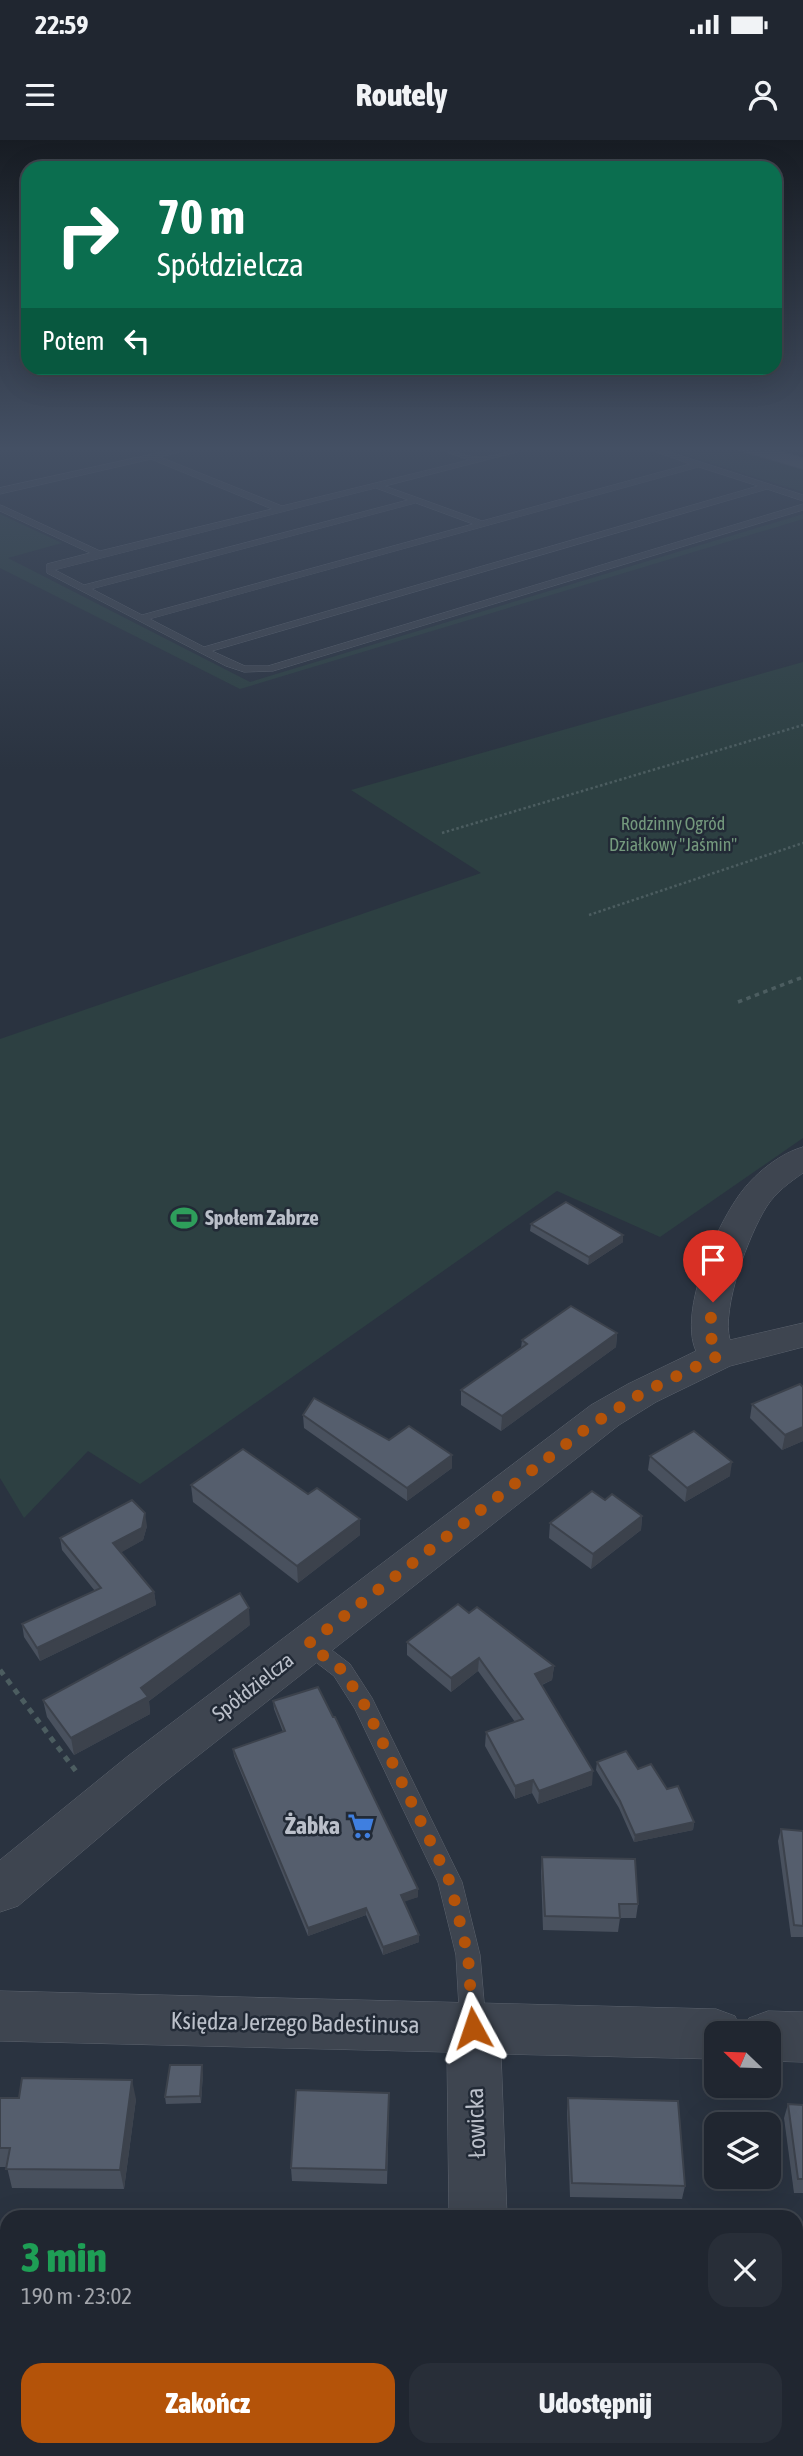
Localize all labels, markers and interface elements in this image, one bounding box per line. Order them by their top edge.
text: 22:59 [35,10,89,40]
icon: menu [21,76,59,114]
text: Routely [356,76,447,113]
icon: person [744,76,782,114]
text: 70 m [157,188,245,244]
icon: right [42,189,133,280]
text: Spółdzielcza [157,246,304,283]
icon: left [118,322,156,360]
text: Potem [42,326,104,356]
park label: Rodzinny Ogród Działkowy "Jaśmin" [609,813,737,855]
sports icon: Społem Zabrze [169,1203,199,1233]
place label: Społem Zabrze [205,1205,319,1229]
pin [683,1230,743,1302]
icon: arrive [694,1241,732,1279]
street label: Spółdzielcza [207,1647,298,1725]
supermarket icon: Żabka [346,1811,376,1841]
place label: Żabka [285,1812,340,1839]
position arrow [436,1991,510,2065]
street label: Księdza Jerzego Badestinusa [170,2007,420,2038]
north arrow [704,2021,780,2098]
map controls [704,2021,781,2189]
street label: Łowicka [461,2087,490,2159]
button: layers [704,2112,781,2189]
text: 3 min [21,2233,107,2281]
button: close [708,2233,782,2307]
text: 190 m · 23:02 [21,2283,132,2309]
button: Zakończ [21,2363,395,2443]
button: Udostępnij [409,2363,782,2443]

